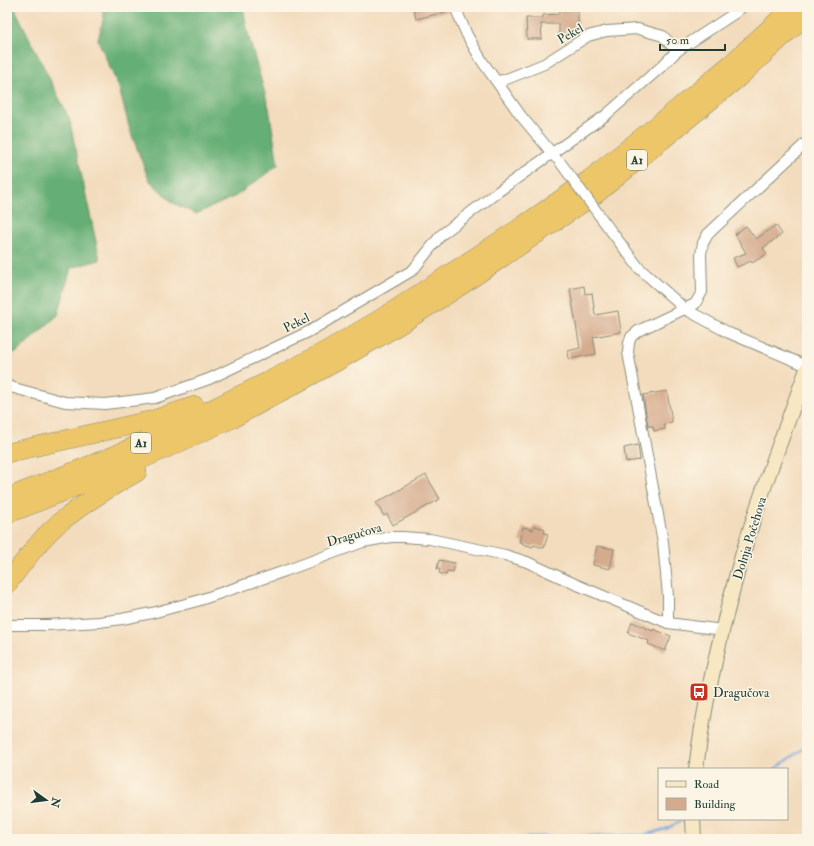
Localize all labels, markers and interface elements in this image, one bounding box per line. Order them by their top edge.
street label: Pekel [555,20,587,48]
scale bar [660,26,725,52]
text: 50 m [666,33,690,48]
road number: A1 [627,150,647,170]
street label: Pekel [281,309,313,336]
road number: A1 [131,433,151,453]
street label: Dolnja Počehova [730,494,770,582]
street label: Dragučova [325,519,384,550]
bus stop icon: Dragučova [688,681,710,703]
place label: Dragučova [713,685,770,701]
legend [658,768,788,820]
text: Road [694,777,719,792]
north arrow [26,780,66,820]
text: N [47,795,63,810]
text: Building [694,797,737,812]

